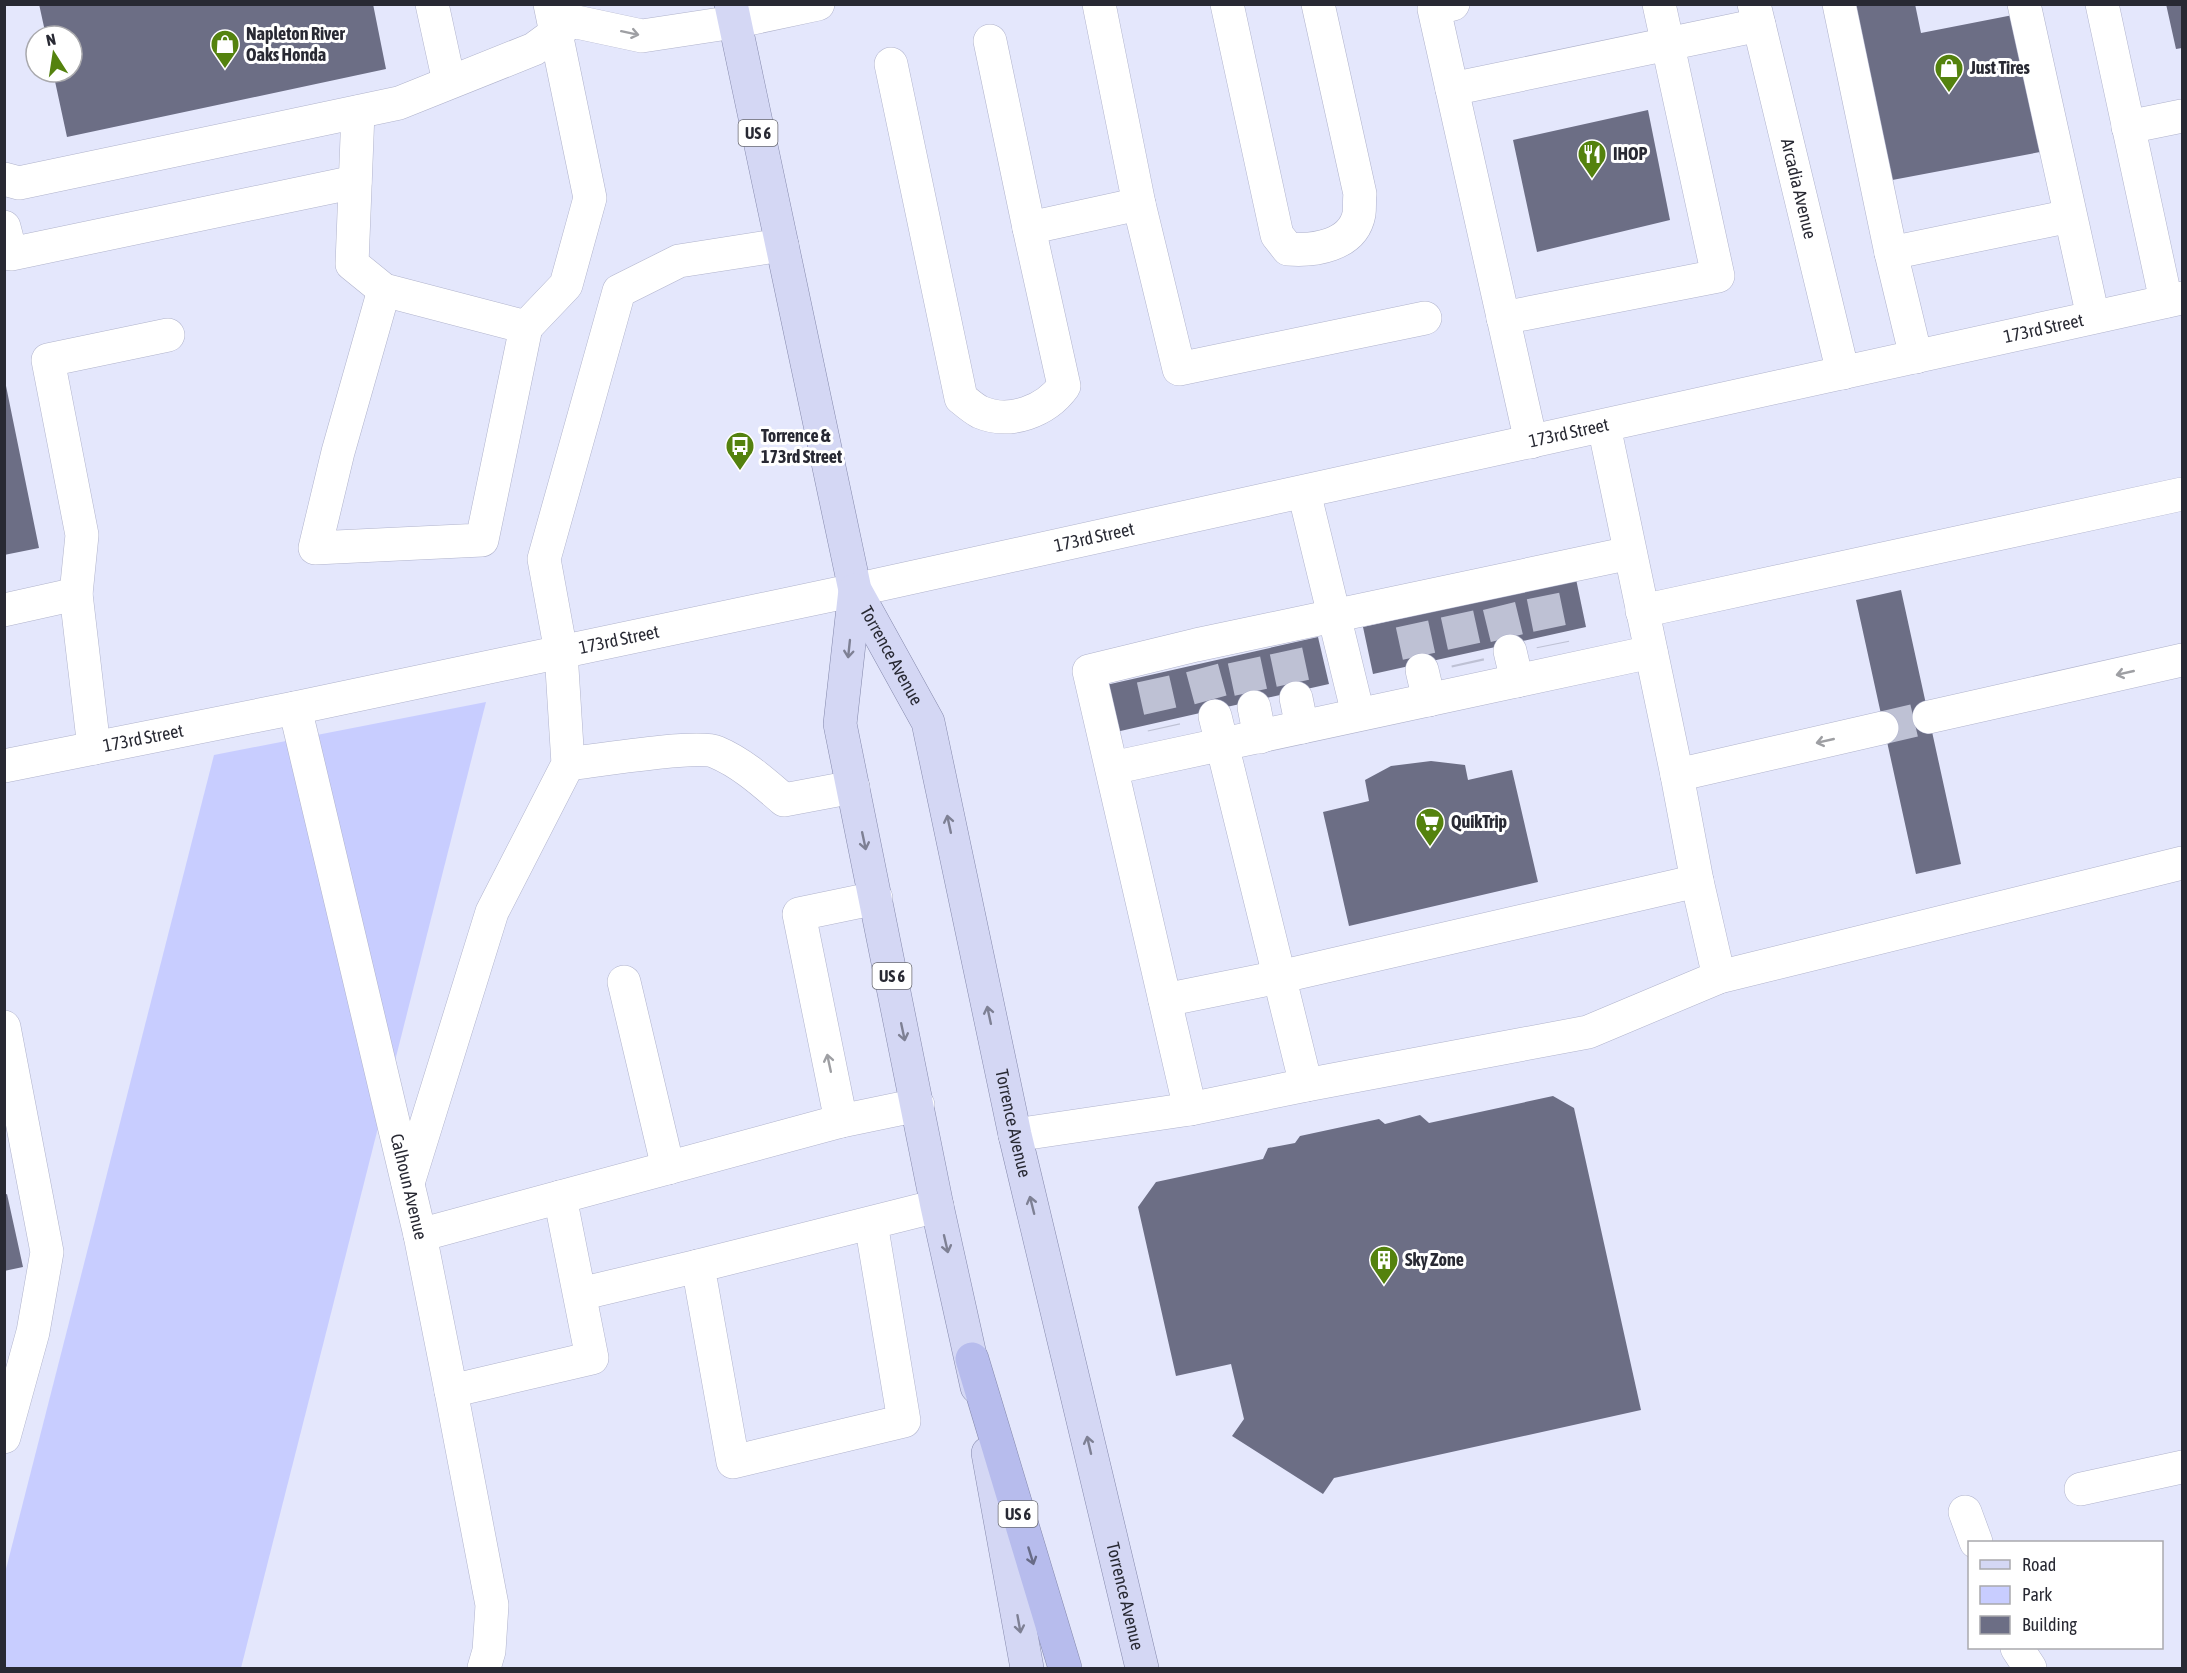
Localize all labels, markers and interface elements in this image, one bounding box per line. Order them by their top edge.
place label: Napleton River Oaks Honda [246,23,345,65]
north arrow [24,24,84,84]
shop icon: Napleton River Oaks Honda [209,28,241,70]
one-way arrow [619,28,639,39]
text: N [44,30,57,49]
shop icon: Just Tires [1933,52,1965,94]
place label: Just Tires [1969,57,2031,78]
road number: US 6 [738,120,777,146]
street label: Arcadia Avenue [1777,136,1821,241]
restaurant icon: IHOP [1576,138,1608,180]
place label: IHOP [1613,143,1648,164]
street label: 173rd Street [2001,309,2085,347]
street label: 173rd Street [1527,413,1611,451]
place label: Torrence & 173rd Street [761,425,843,467]
bus stop icon: Torrence & 173rd Street [724,430,756,472]
street label: 173rd Street [1052,518,1136,556]
street label: Torrence Avenue [856,602,928,709]
street label: 173rd Street [577,621,661,658]
one-way arrow [843,638,854,658]
one-way arrow [2116,667,2135,679]
street label: 173rd Street [101,720,185,756]
one-way arrow [1816,736,1836,747]
supermarket icon: QuikTrip [1414,806,1446,848]
place label: QuikTrip [1451,811,1507,832]
one-way arrow [943,814,954,834]
one-way arrow [859,830,870,850]
road number: US 6 [872,963,912,989]
one-way arrow [983,1005,994,1025]
one-way arrow [898,1022,909,1041]
one-way arrow [823,1054,834,1074]
street label: Torrence Avenue [991,1067,1036,1179]
street label: Calhoun Avenue [386,1132,432,1241]
one-way arrow [1026,1196,1038,1215]
one-way arrow [940,1234,952,1253]
building icon: Sky Zone [1368,1244,1400,1286]
place label: Sky Zone [1405,1249,1464,1270]
one-way arrow [1083,1435,1095,1454]
road number: US 6 [998,1501,1038,1527]
street label: Torrence Avenue [1102,1540,1148,1652]
legend [1968,1541,2163,1649]
one-way arrow [1026,1546,1037,1565]
text: Road [2022,1554,2056,1575]
text: Park [2022,1584,2052,1605]
one-way arrow [1014,1613,1025,1633]
text: Building [2022,1614,2077,1635]

